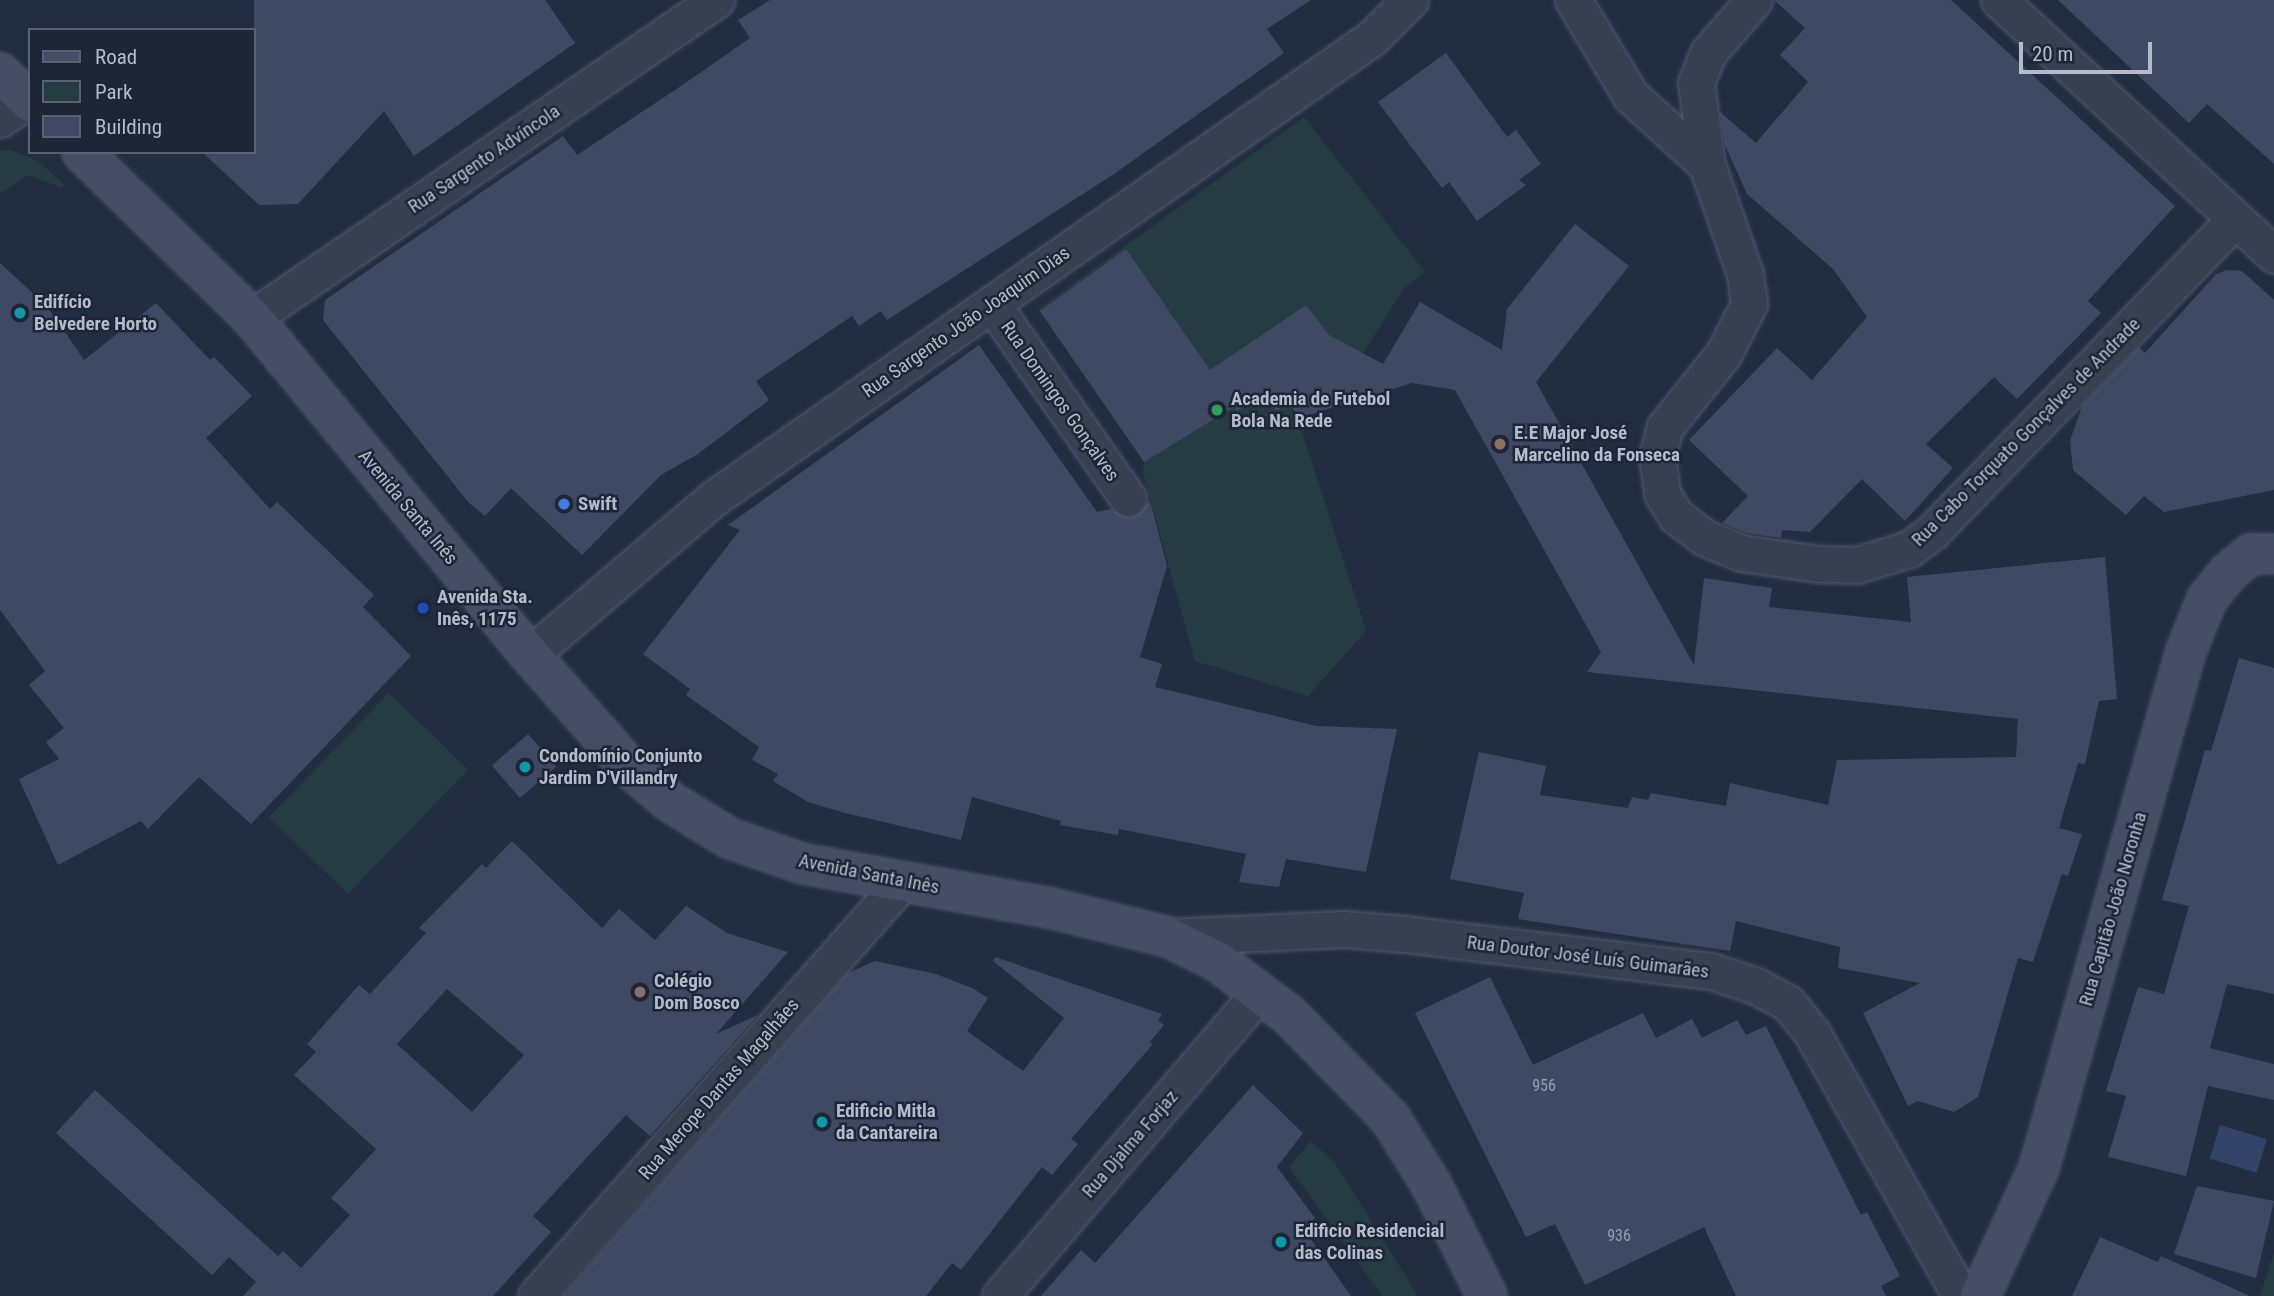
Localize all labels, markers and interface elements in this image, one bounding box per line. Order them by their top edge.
legend [28,28,256,154]
scale bar [2022,28,2155,72]
text: 20 m [2032,42,2073,66]
text: Road [95,45,137,69]
text: Park [95,80,132,104]
street label: Rua Sargento Advíncola [404,100,564,218]
text: Building [95,115,162,139]
street label: Rua Sargento João Joaquim Dias [858,241,1074,403]
place label: Edifício Belvedere Horto [34,291,157,335]
marker: Edifício Belvedere Horto [12,305,28,321]
street label: Rua Cabo Torquato Gonçalves de Andrade [1907,313,2145,551]
street label: Rua Domingos Gonçalves [996,316,1124,486]
place label: Academia de Futebol Bola Na Rede [1231,388,1390,432]
marker: Academia de Futebol Bola Na Rede [1209,402,1225,418]
place label: E.E Major José Marcelino da Fonseca [1514,422,1680,466]
marker: E.E Major José Marcelino da Fonseca [1492,436,1508,452]
street label: Avenida Santa Inês [353,445,463,569]
place label: Swift [578,493,617,515]
marker: Swift [556,496,572,512]
place label: Avenida Sta. Inês, 1175 [437,586,533,630]
marker: Avenida Sta. Inês, 1175 [415,600,431,616]
place label: Condomínio Conjunto Jardim D'Villandry [539,745,703,789]
marker: Condomínio Conjunto Jardim D'Villandry [517,759,533,775]
street label: Rua Capitão João Noronha [2074,809,2152,1009]
street label: Avenida Santa Inês [797,849,941,899]
street label: Rua Doutor José Luís Guimarães [1466,931,1710,983]
place label: Colégio Dom Bosco [654,970,740,1014]
marker: Colégio Dom Bosco [632,984,648,1000]
street label: Rua Merope Dantas Magalhães [634,994,804,1184]
house number: 956 [1532,1076,1556,1096]
street label: Rua Djalma Forjaz [1077,1086,1183,1202]
place label: Edificio Mitla da Cantareira [836,1100,938,1144]
marker: Edificio Mitla da Cantareira [814,1114,830,1130]
place label: Edificio Residencial das Colinas [1295,1220,1444,1264]
house number: 936 [1607,1226,1631,1246]
marker: Edificio Residencial das Colinas [1273,1234,1289,1250]

